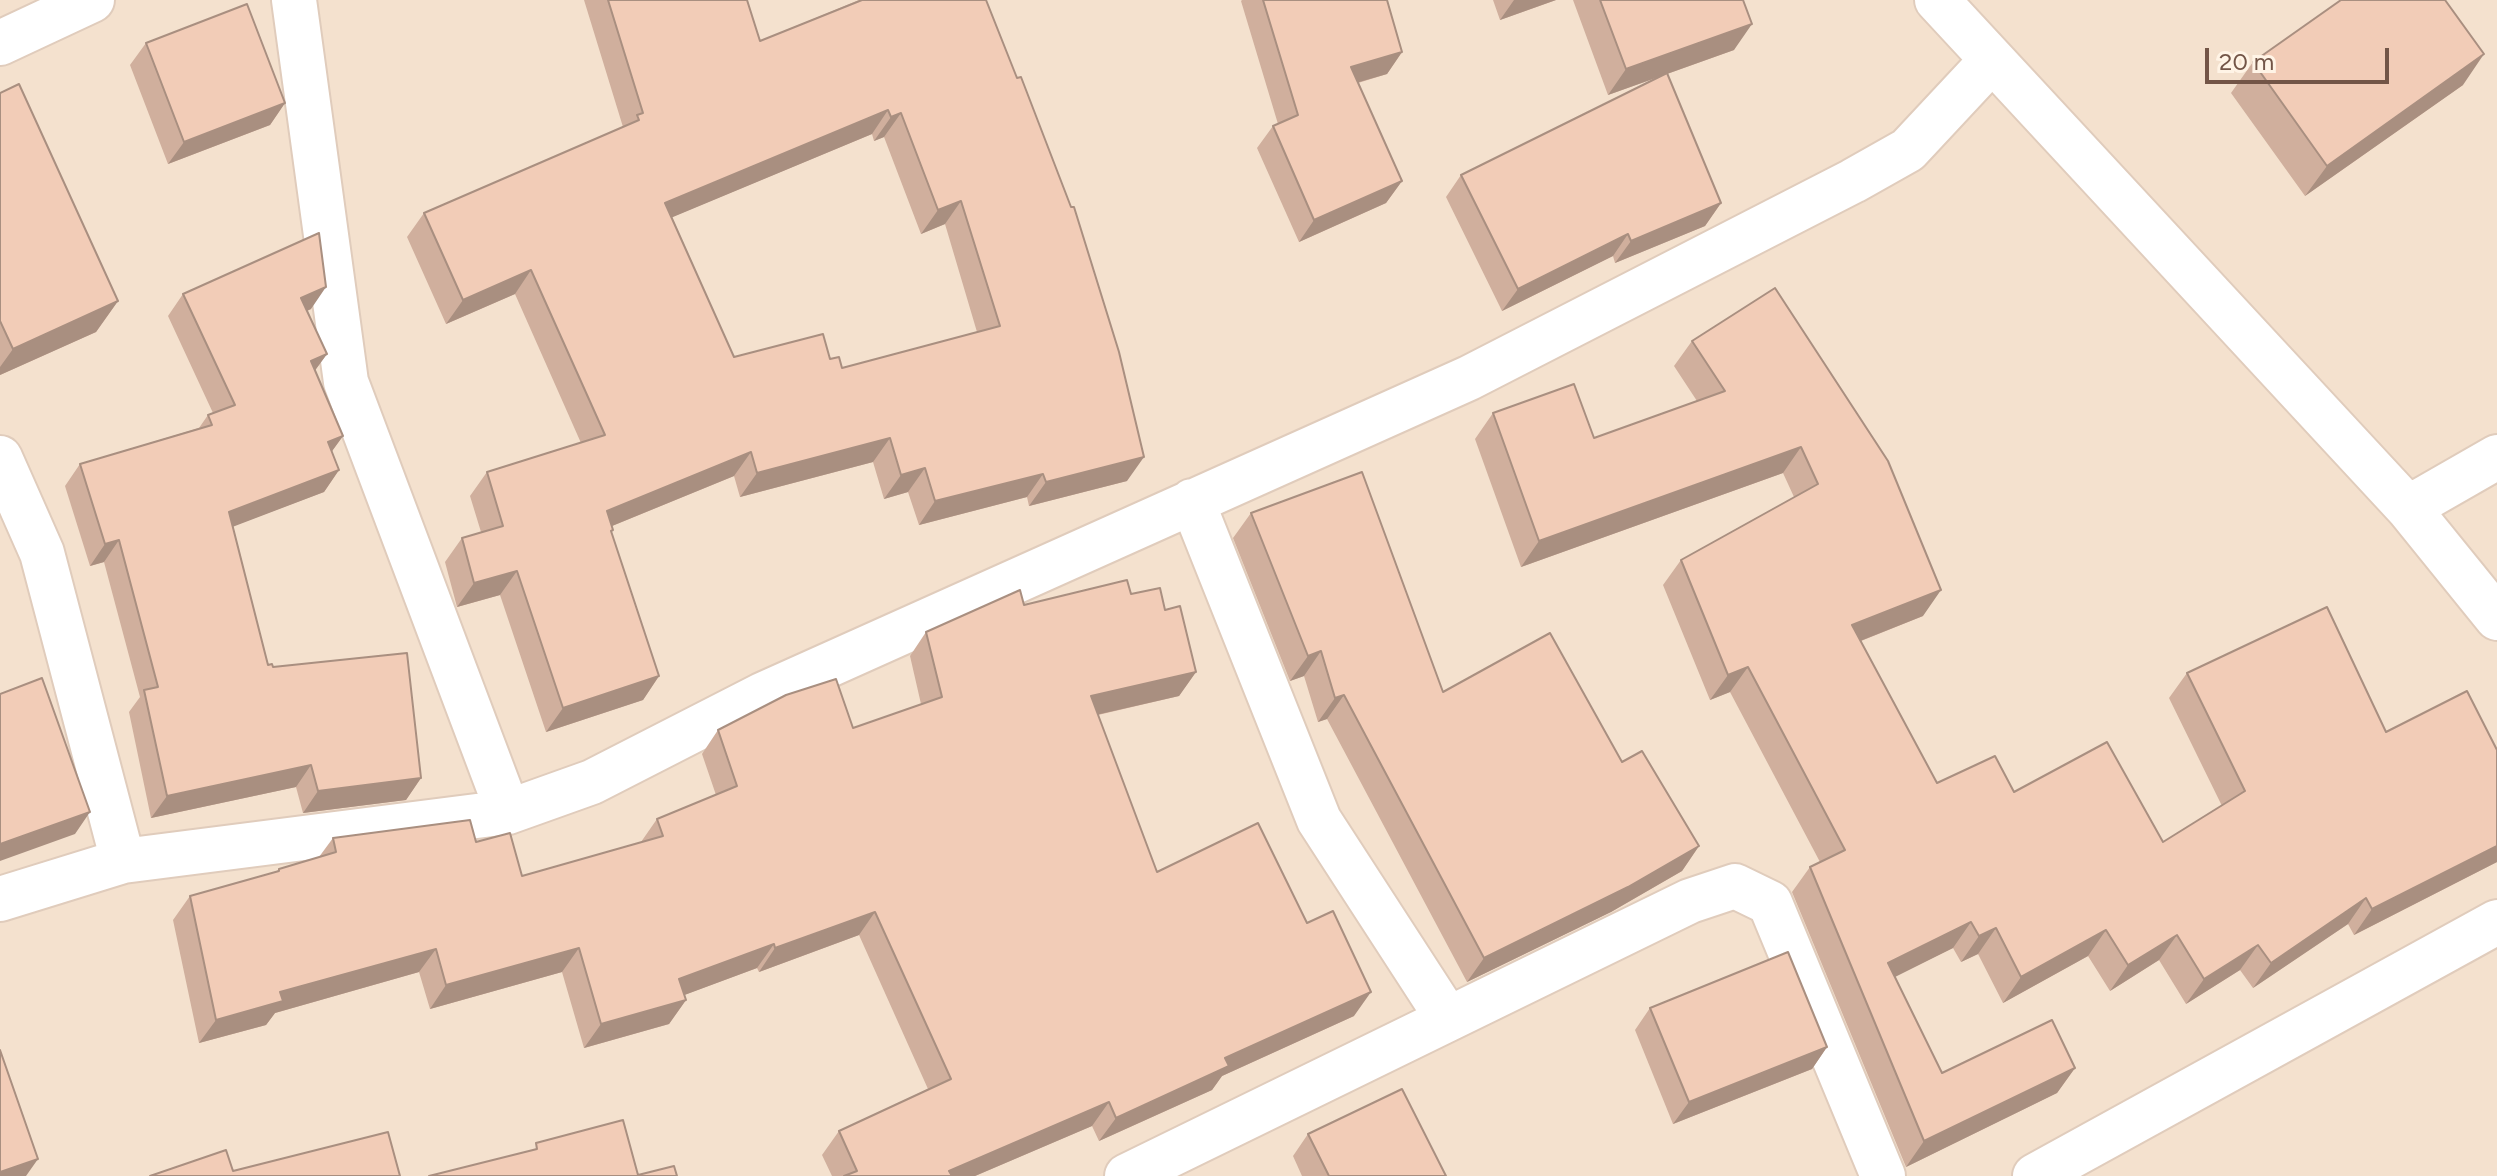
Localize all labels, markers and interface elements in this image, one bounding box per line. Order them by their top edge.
scale bar [2209,32,2393,82]
text: 20 m [2219,47,2274,76]

